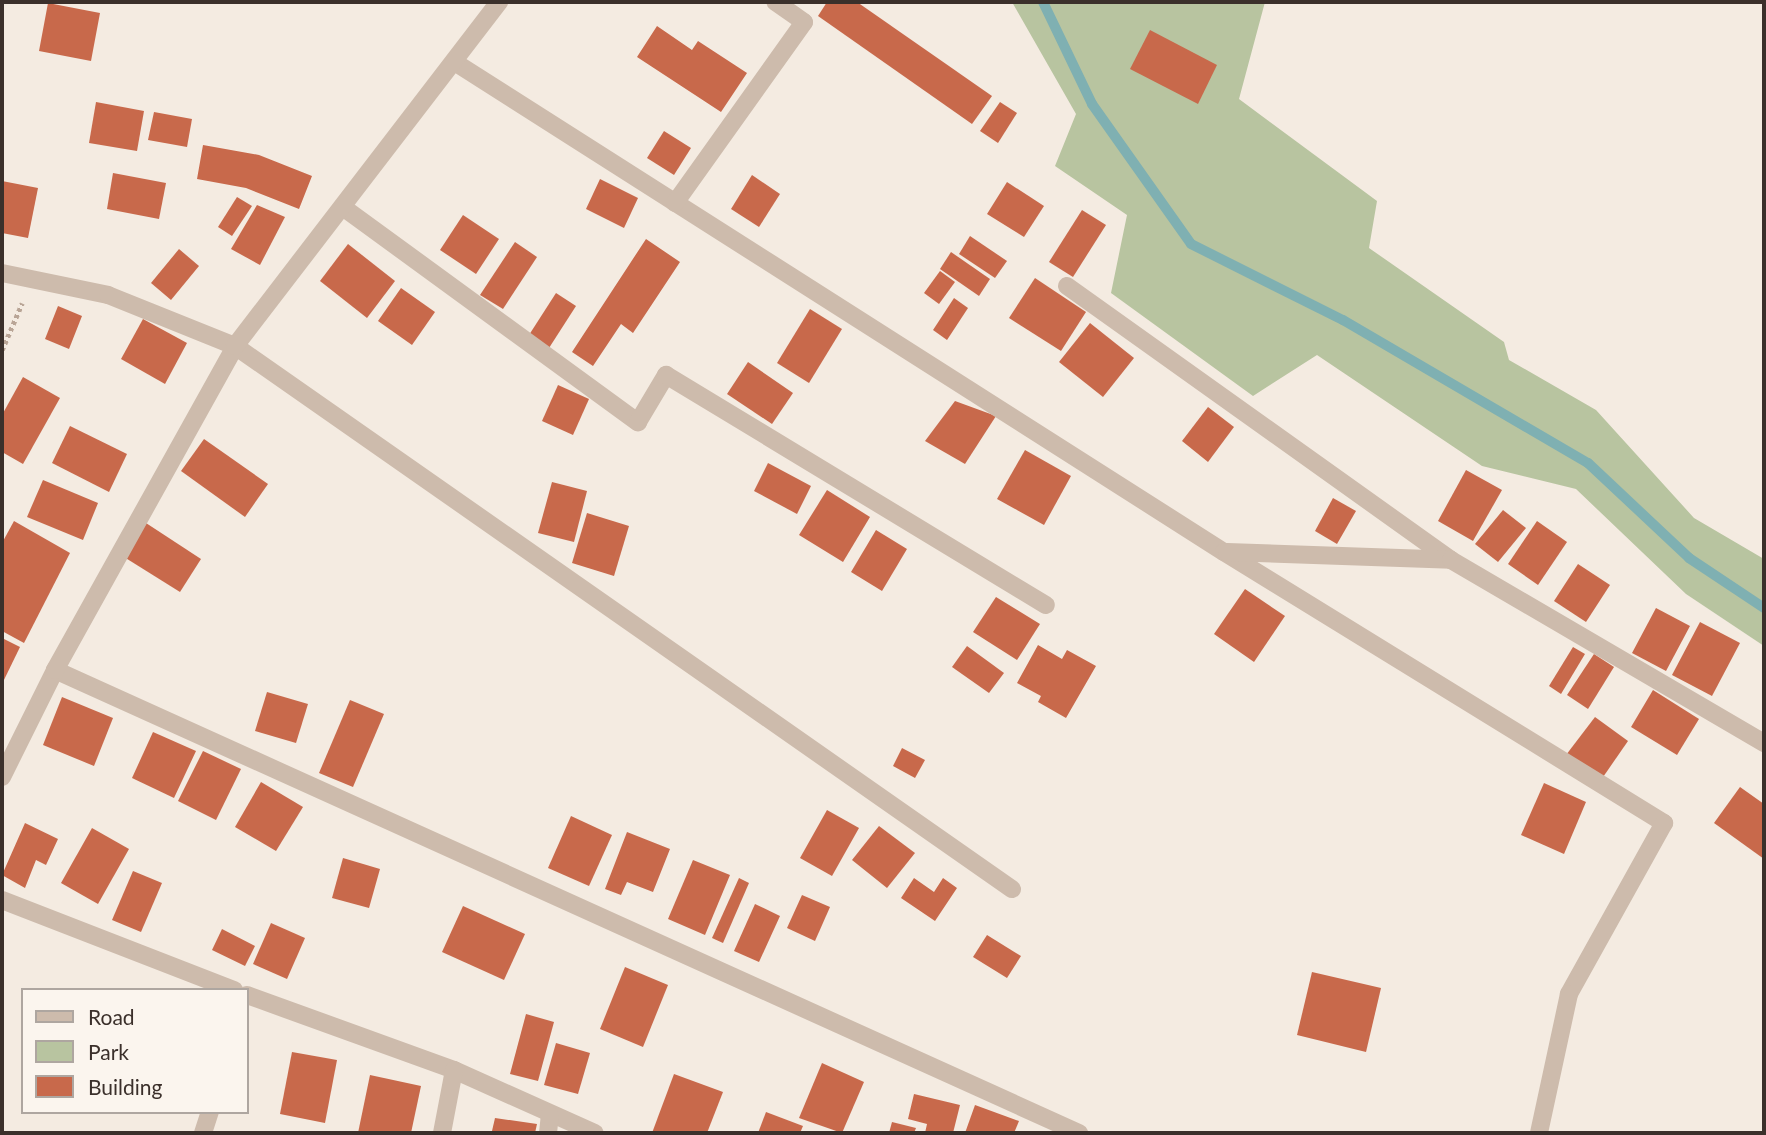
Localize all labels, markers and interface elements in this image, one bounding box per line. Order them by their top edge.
legend [21,988,248,1114]
text: Road [88,1004,135,1029]
text: Park [88,1039,129,1064]
text: Building [88,1074,163,1099]

